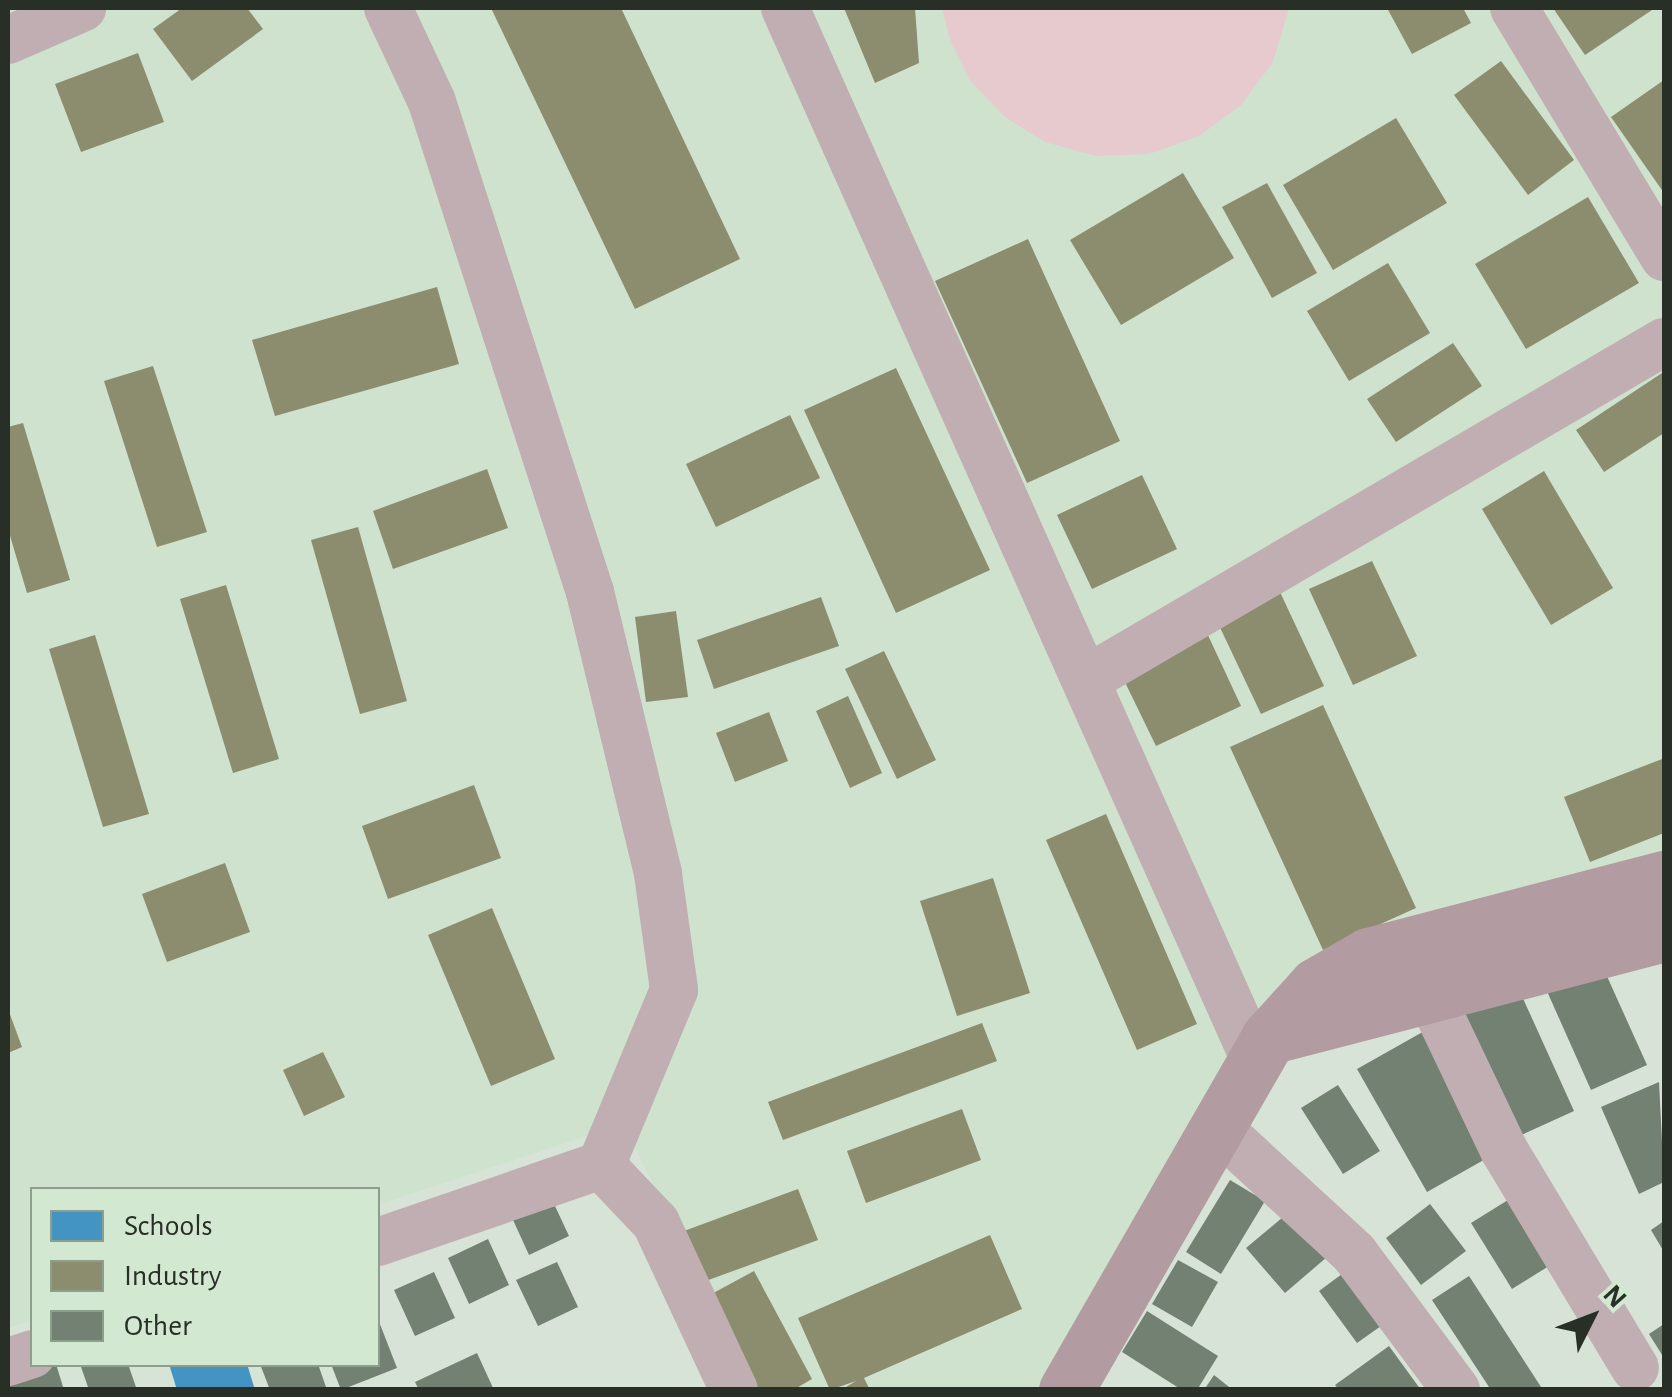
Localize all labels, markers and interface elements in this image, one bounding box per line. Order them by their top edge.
legend [30,1187,380,1367]
text: Schools [124,1211,213,1241]
text: Industry [124,1261,222,1291]
north arrow [1542,1267,1642,1367]
text: N [1597,1280,1631,1314]
text: Other [124,1311,192,1341]

